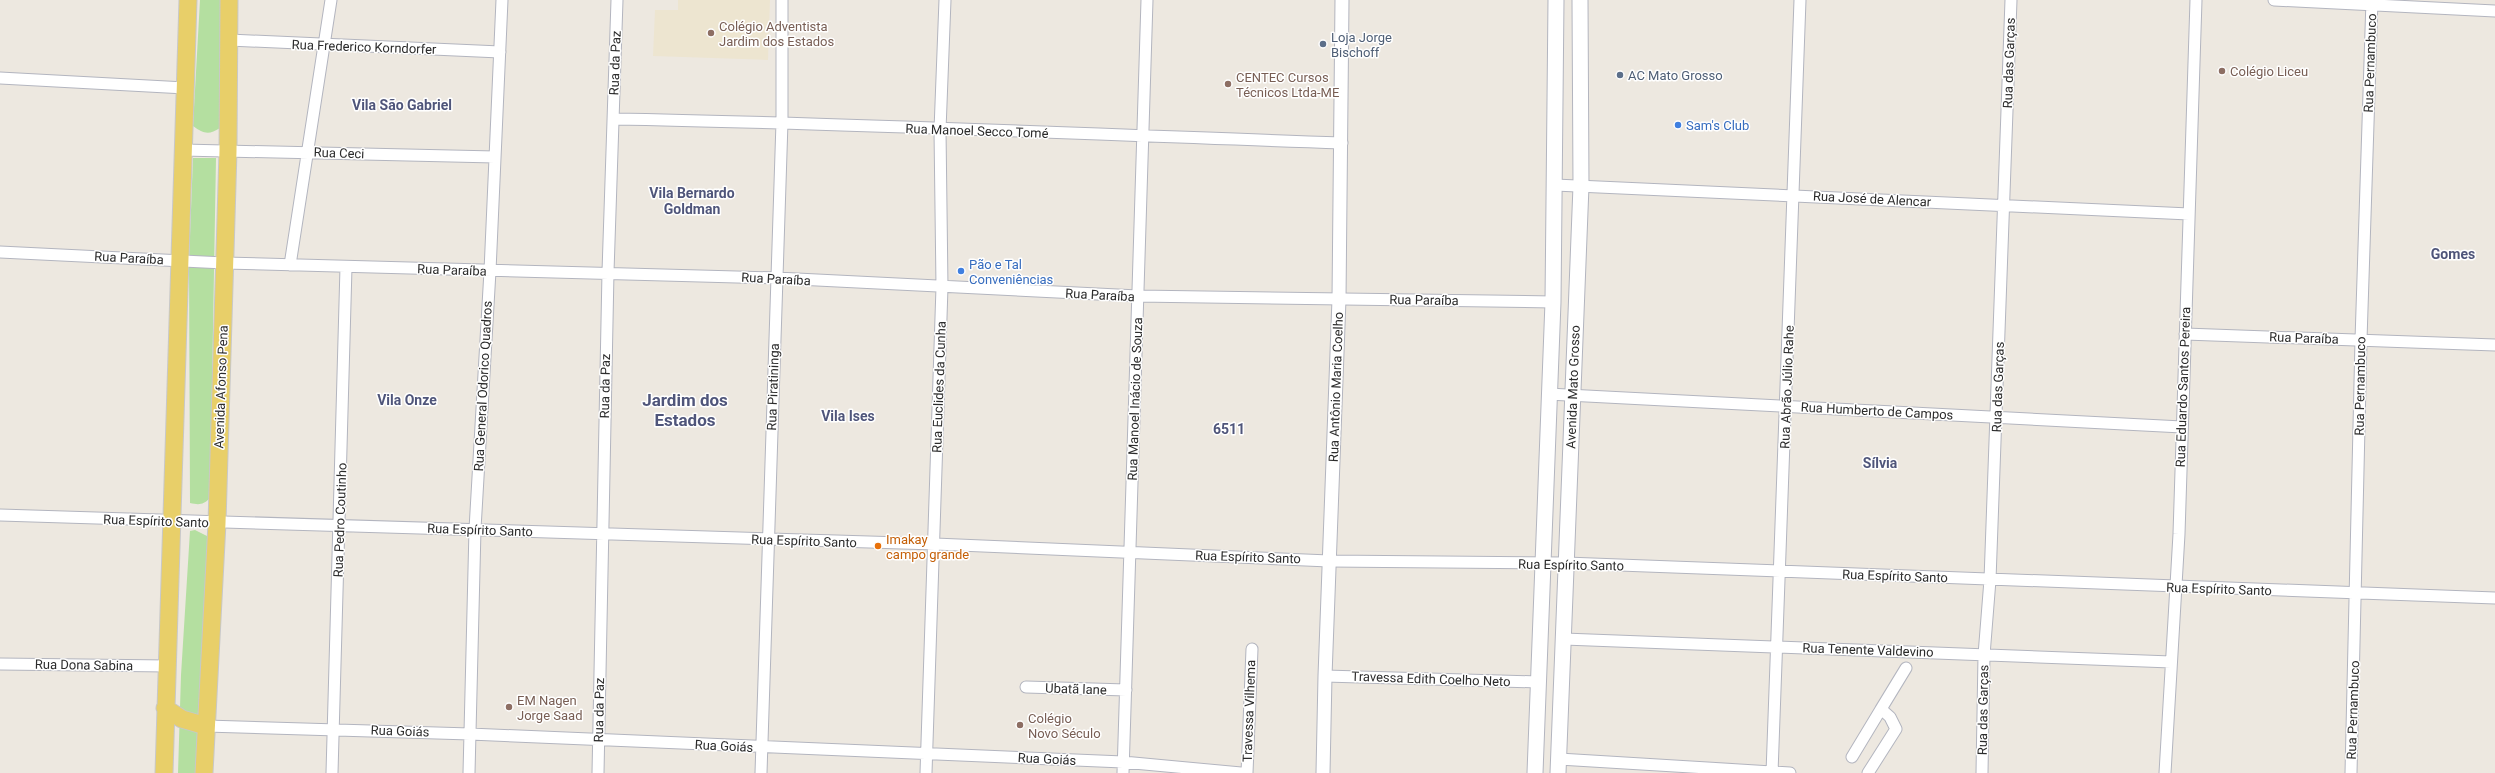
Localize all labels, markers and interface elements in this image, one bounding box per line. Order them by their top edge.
street label: Rua Pernambuco [2361,13,2379,113]
street label: Rua das Garças [2000,17,2018,109]
place label: Colégio Adventista Jardim dos Estados [719,19,834,49]
marker: Colégio Adventista Jardim dos Estados [706,28,716,38]
street label: Rua da Paz [606,30,624,96]
place label: Loja Jorge Bischoff [1331,30,1392,60]
street label: Rua Frederico Korndorfer [291,37,437,57]
marker: Loja Jorge Bischoff [1318,39,1328,49]
place label: Colégio Liceu [2230,64,2308,79]
marker: Colégio Liceu [2217,66,2227,76]
place label: AC Mato Grosso [1628,68,1723,83]
place label: CENTEC Cursos Técnicos Ltda-ME [1236,70,1339,100]
marker: AC Mato Grosso [1615,70,1625,80]
marker: CENTEC Cursos Técnicos Ltda-ME [1223,79,1233,89]
district label: Vila São Gabriel [352,97,452,113]
place label: Sam's Club [1686,118,1749,133]
marker: Sam's Club [1673,120,1683,130]
street label: Rua Manoel Secco Tomé [905,121,1049,141]
street label: Rua Ceci [313,145,365,161]
district label: Vila Bernardo Goldman [649,185,735,217]
street label: Rua José de Alencar [1813,188,1932,210]
district label: Gomes [2431,246,2475,262]
street label: Rua Paraíba [94,249,164,267]
place label: Pão e Tal Conveniências [969,257,1054,287]
street label: Rua Paraíba [417,261,487,279]
marker: Pão e Tal Conveniências [956,266,966,276]
street label: Rua Paraíba [741,270,811,288]
street label: Rua Paraíba [1065,286,1135,304]
street label: Rua Paraíba [1389,292,1459,308]
street label: Rua General Odorico Quadros [471,300,495,472]
street label: Rua Eduardo Santos Pereira [2173,306,2193,468]
street label: Rua Antônio Maria Coelho [1326,312,1346,462]
street label: Rua Manoel Inácio de Souza [1125,317,1145,481]
street label: Rua Euclides da Cunha [929,321,949,453]
street label: Avenida Afonso Pena [211,325,231,449]
street label: Avenida Mato Grosso [1563,325,1583,449]
street label: Rua Abrão Júlio Rahe [1777,325,1797,449]
street label: Rua Paraíba [2269,329,2339,347]
street label: Rua Pernambuco [2352,336,2368,436]
street label: Rua das Garças [1989,341,2007,433]
street label: Rua Piratininga [764,343,782,431]
street label: Rua da Paz [597,353,613,419]
district label: Jardim dos Estados [642,390,728,430]
district label: Vila Onze [377,392,437,408]
street label: Rua Humberto de Campos [1800,400,1954,423]
district label: Vila Ises [821,408,875,424]
district label: 6511 [1213,421,1245,437]
district label: Sílvia [1863,455,1898,471]
street label: Rua Pedro Coutinho [330,462,350,578]
street label: Rua Espírito Santo [103,512,209,530]
street label: Rua Espírito Santo [427,521,533,539]
street label: Rua Espírito Santo [751,532,857,550]
place label: Imakay campo grande [886,532,969,562]
marker: Imakay campo grande [873,541,883,551]
street label: Rua Espírito Santo [1195,548,1301,566]
street label: Rua Espírito Santo [1518,557,1624,573]
street label: Rua Espírito Santo [1842,567,1948,585]
street label: Rua Espírito Santo [2166,580,2272,598]
street label: Rua Tenente Valdevino [1802,640,1934,660]
street label: Rua Dona Sabina [35,657,133,673]
street label: Travessa Vilhema [1240,660,1258,762]
street label: Rua Pernambuco [2344,660,2362,760]
street label: Rua das Garças [1975,664,1991,755]
street label: Travessa Edith Coelho Neto [1351,669,1511,689]
street label: Rua da Paz [591,677,607,743]
street label: Ubatã lane [1045,680,1107,698]
place label: EM Nagen Jorge Saad [517,693,582,723]
marker: EM Nagen Jorge Saad [504,702,514,712]
place label: Colégio Novo Século [1028,711,1101,741]
marker: Colégio Novo Século [1015,720,1025,730]
street label: Rua Goiás [370,722,430,740]
street label: Rua Goiás [694,737,754,755]
street label: Rua Goiás [1017,750,1077,768]

